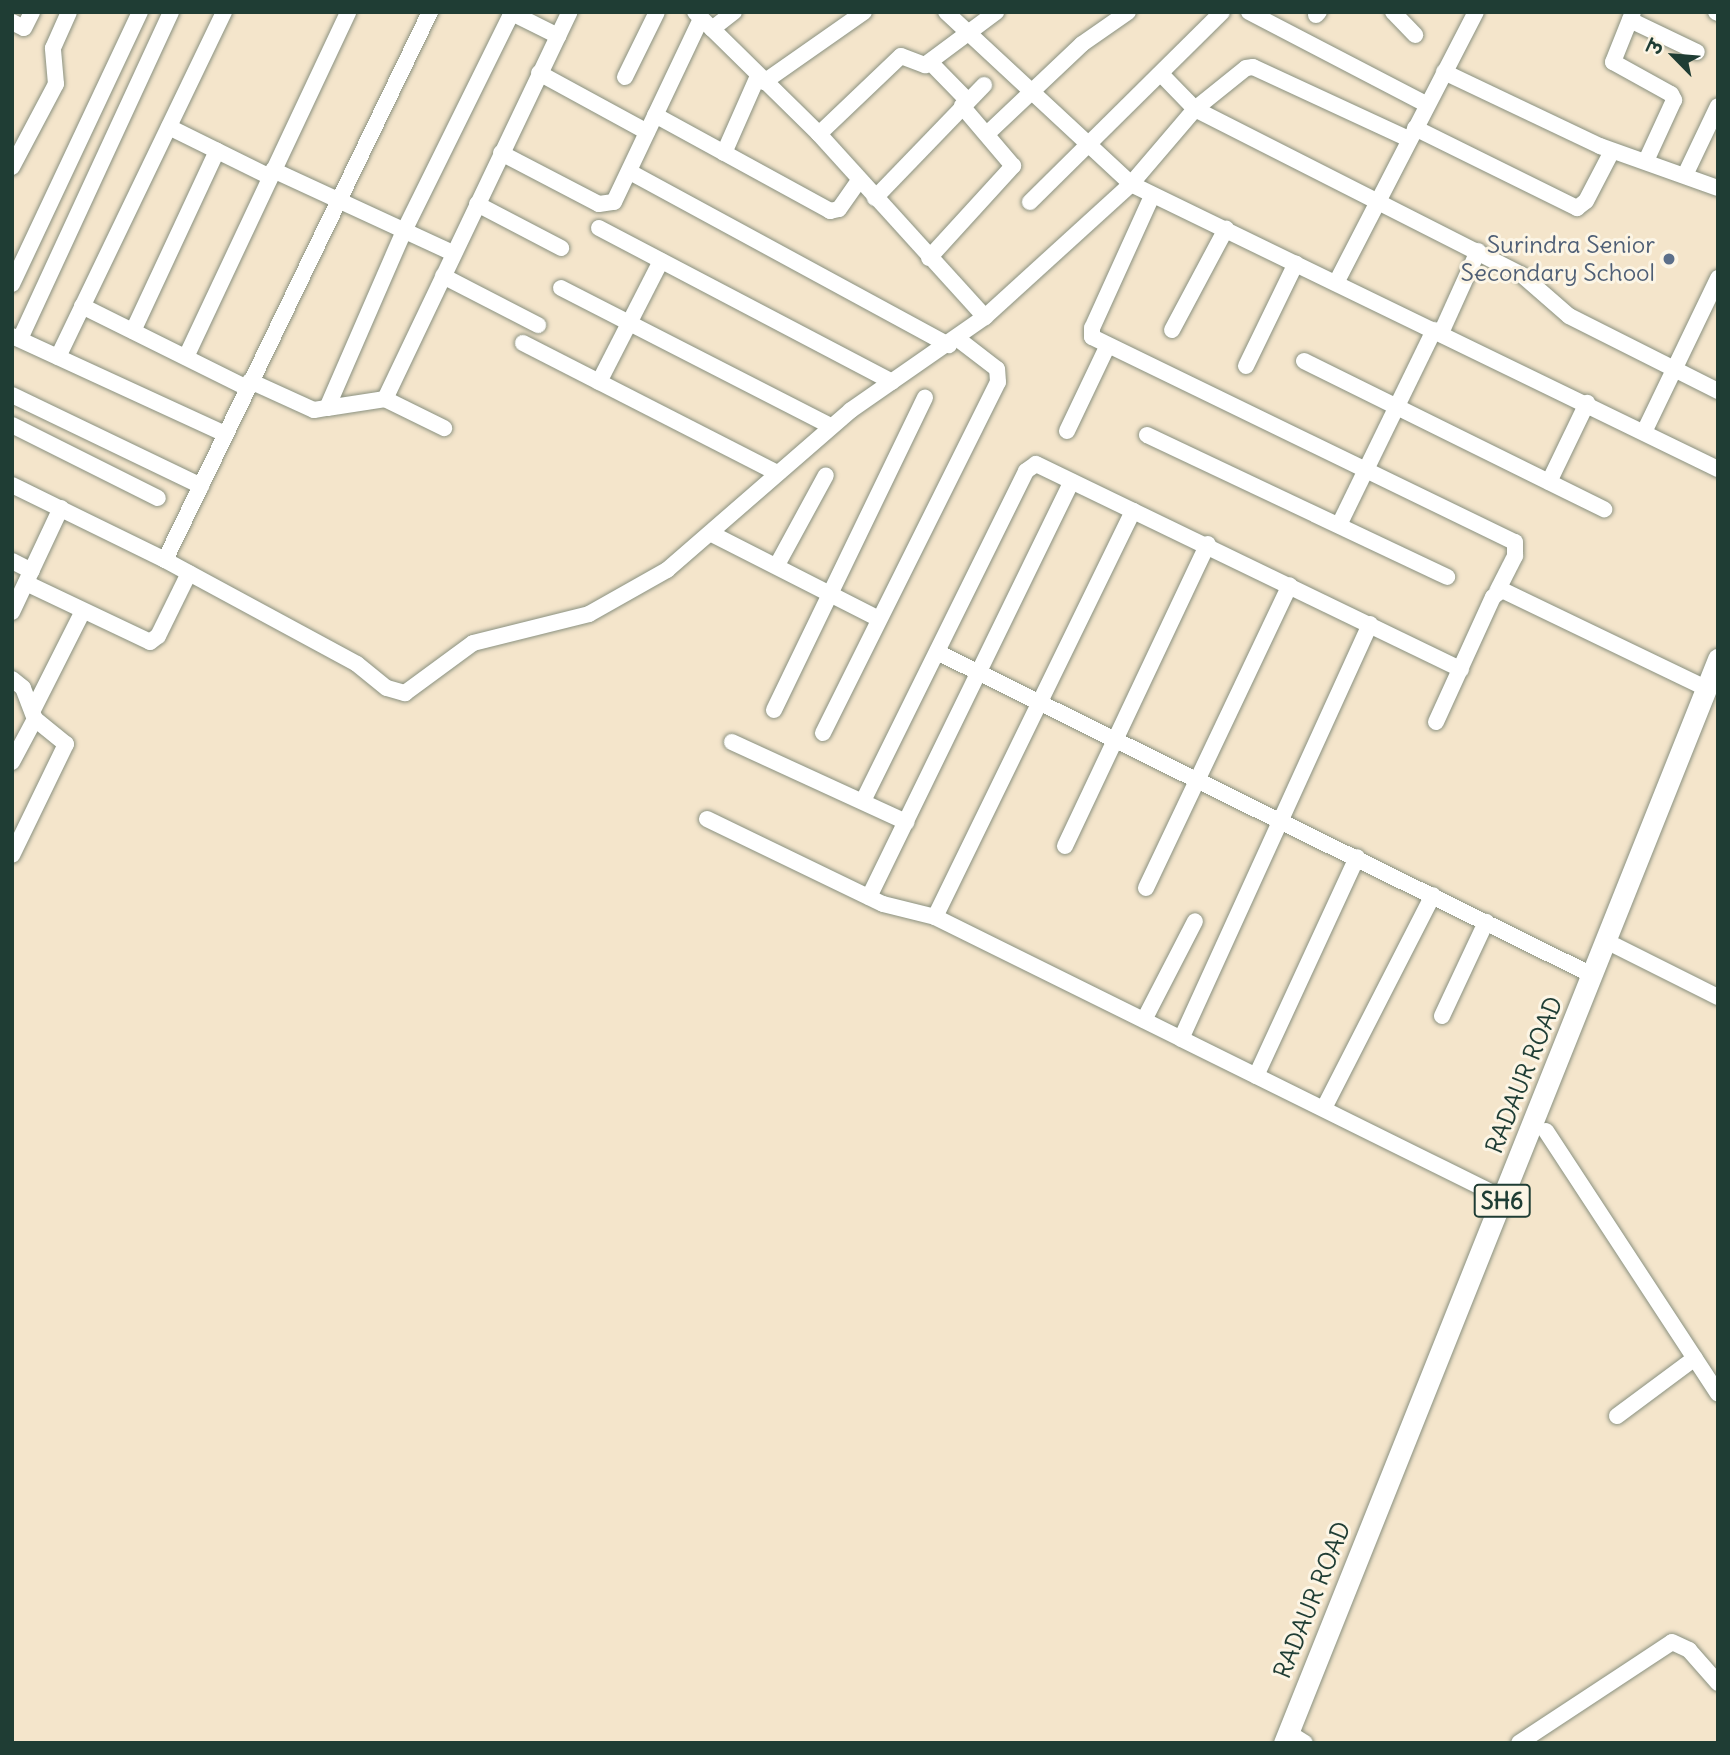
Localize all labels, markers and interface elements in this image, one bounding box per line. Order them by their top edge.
north arrow [1639,21,1709,91]
text: उ [1641,36,1669,58]
place label: Surindra Senior Secondary School [1461,231,1655,287]
marker: Surindra Senior Secondary School [1661,251,1677,267]
street label: RADAUR ROAD [1479,992,1569,1158]
road number: SH6 [1472,1182,1532,1220]
street label: RADAUR ROAD [1267,1517,1357,1683]

